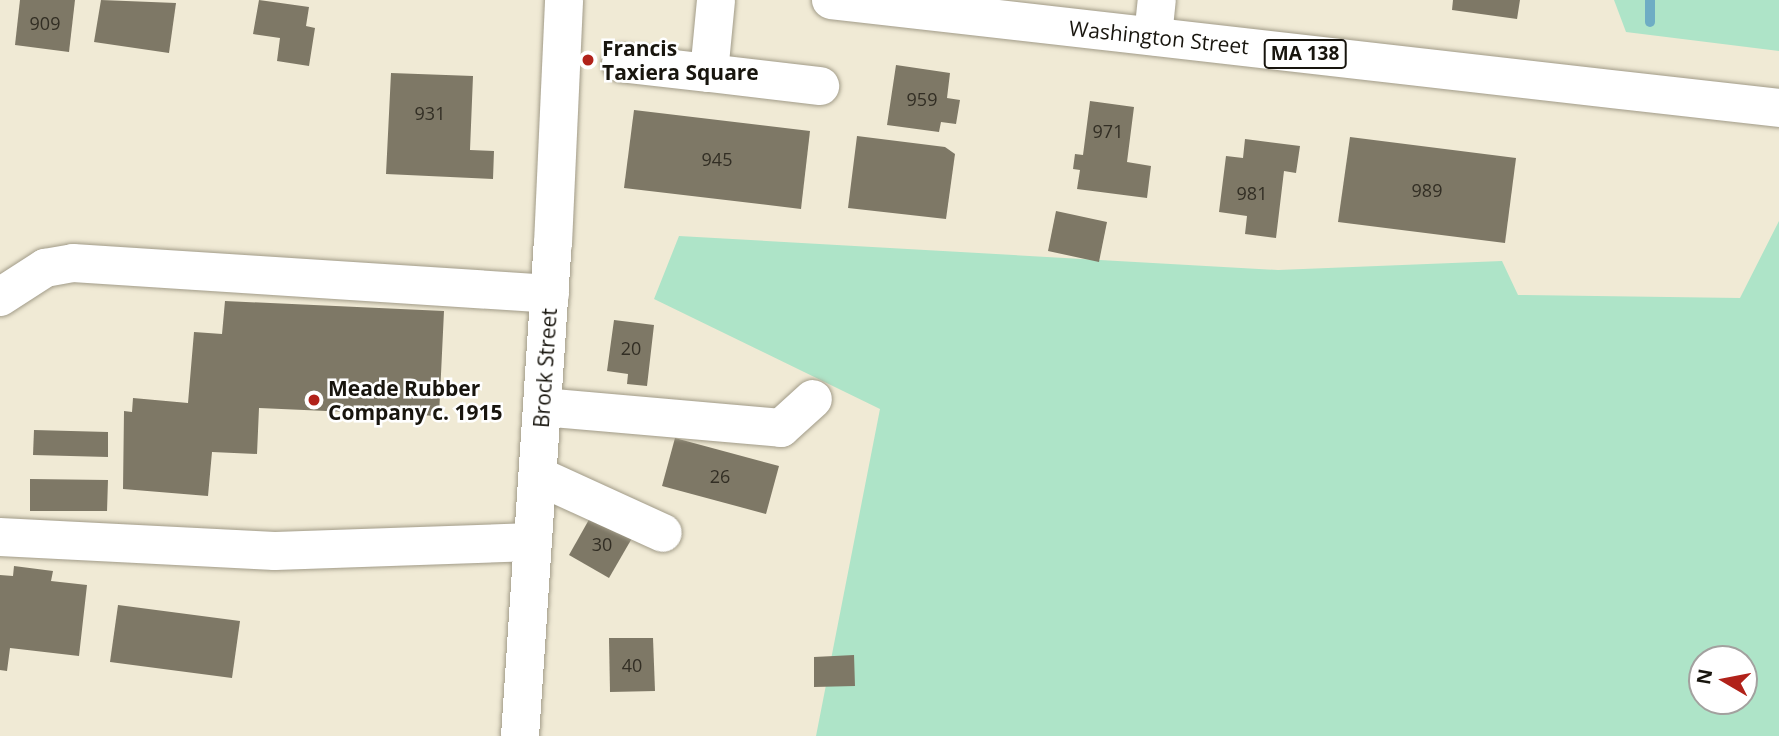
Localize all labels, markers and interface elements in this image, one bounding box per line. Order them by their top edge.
house number: 909 [30,12,60,34]
street label: Washington Street [1068,15,1250,59]
place label: Francis Taxiera Square [602,35,759,85]
road number: MA 138 [1263,38,1347,70]
marker: Francis Taxiera Square [580,52,596,68]
house number: 959 [907,88,937,110]
house number: 931 [415,102,445,124]
house number: 971 [1093,120,1123,142]
house number: 945 [702,148,732,170]
house number: 989 [1412,179,1442,201]
house number: 981 [1237,182,1267,204]
street label: Brock Street [528,307,562,429]
house number: 20 [621,337,641,359]
place label: Meade Rubber Company c. 1915 [328,375,502,425]
marker: Meade Rubber Company c. 1915 [306,392,322,408]
house number: 26 [710,465,730,487]
house number: 30 [592,533,612,555]
north arrow [1688,645,1758,715]
house number: 40 [622,654,642,676]
text: N [1690,667,1718,687]

